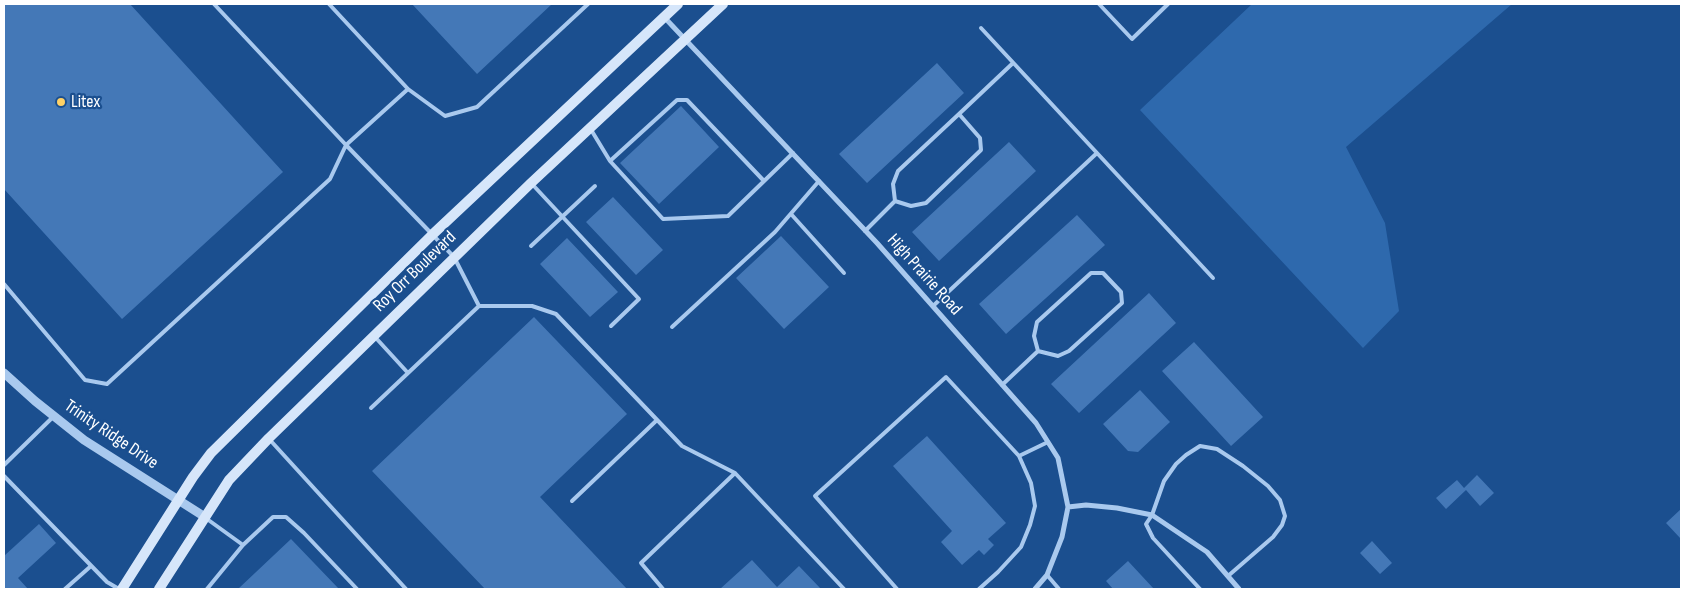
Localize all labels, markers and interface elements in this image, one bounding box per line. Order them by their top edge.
place label: Litex [71,91,100,113]
marker: Litex [55,96,67,108]
street label: Roy Orr Boulevard [369,227,461,317]
street label: High Prairie Road [882,230,966,320]
street label: Trinity Ridge Drive [60,396,162,474]

